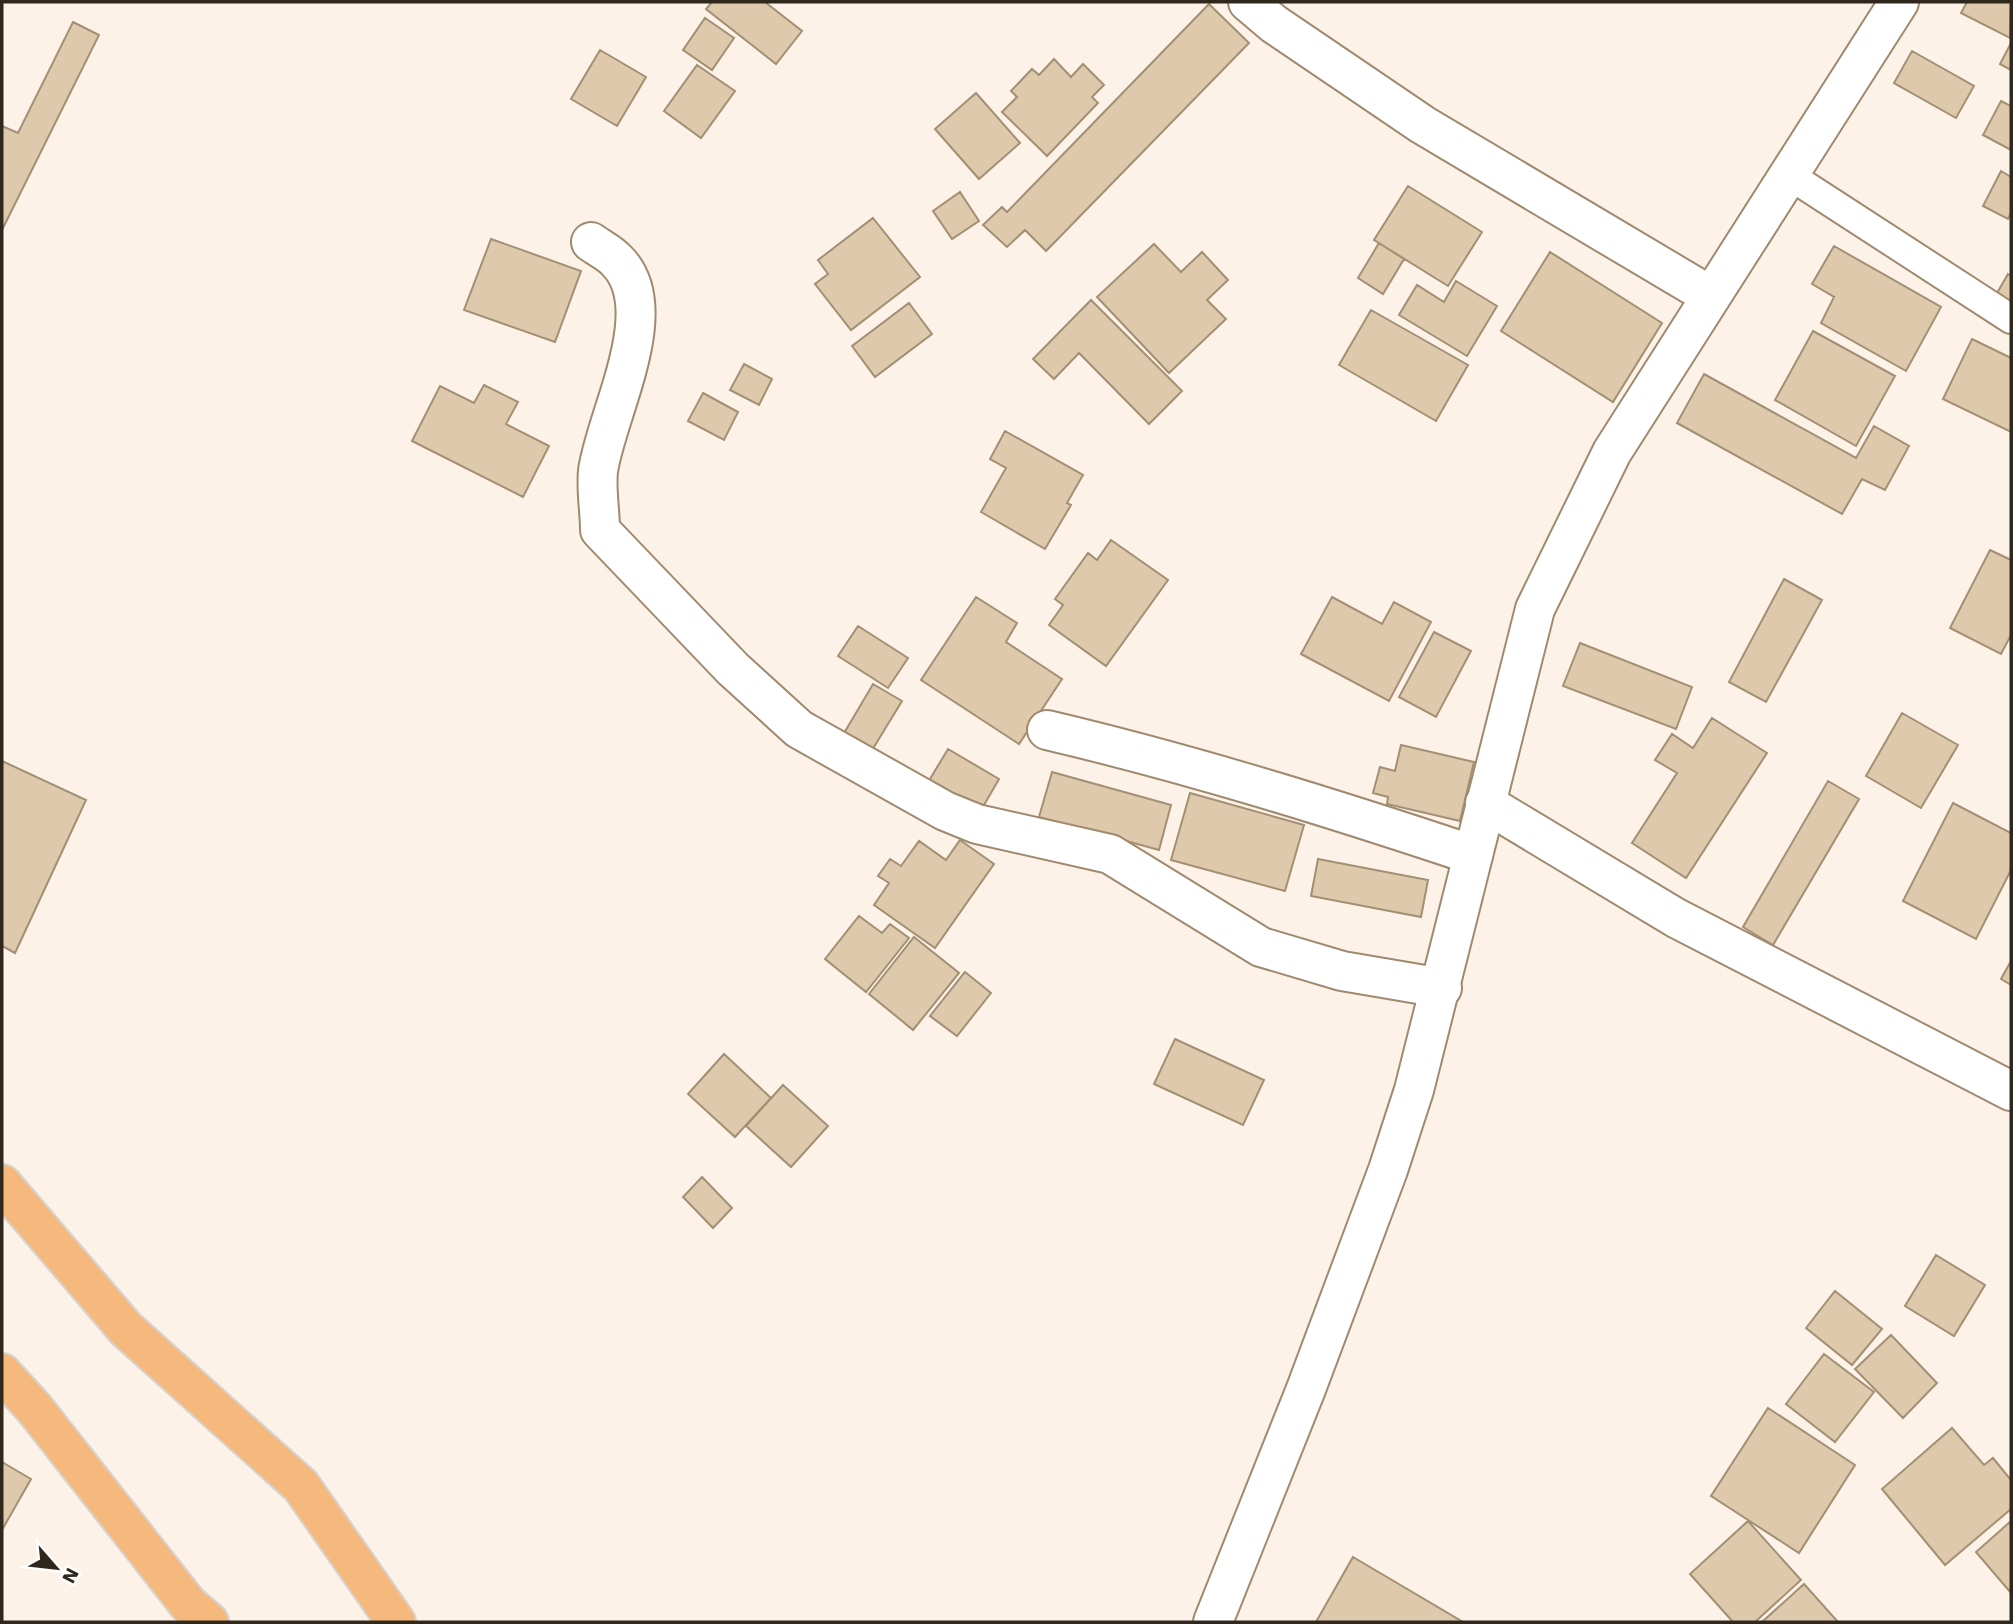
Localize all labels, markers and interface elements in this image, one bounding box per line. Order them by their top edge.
north arrow [21,1533,91,1603]
text: N [57,1564,84,1587]

